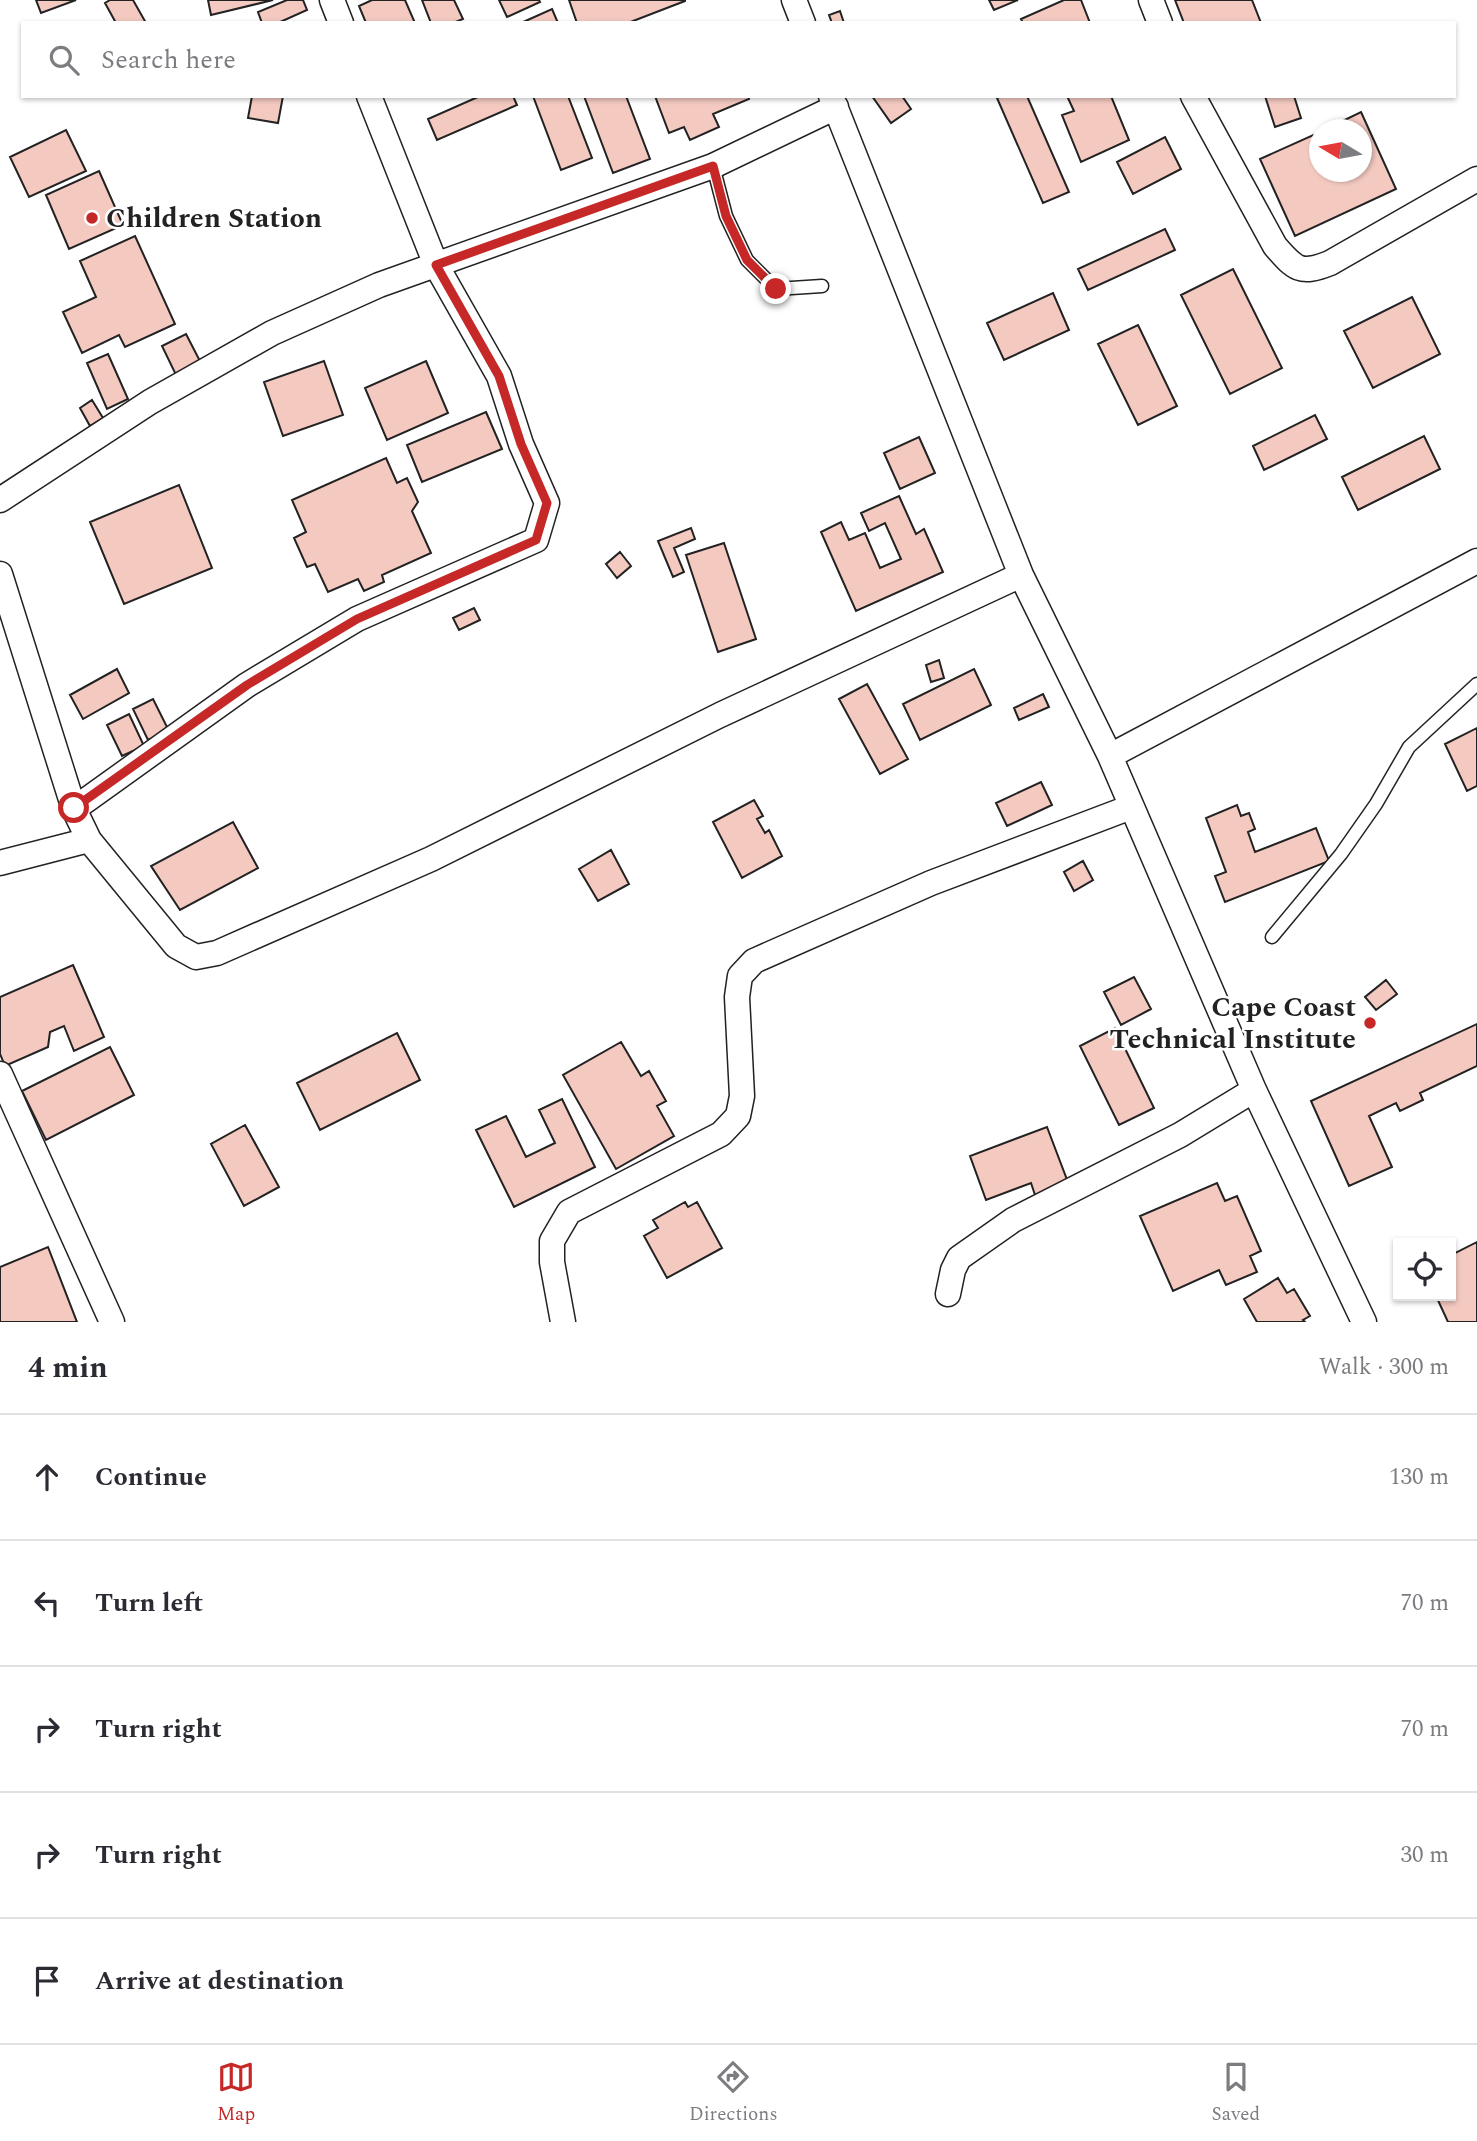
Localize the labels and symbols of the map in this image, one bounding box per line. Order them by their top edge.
north arrow [1309,119,1372,182]
place label: Children Station [106,197,322,240]
marker: Children Station [84,210,100,226]
route end [760,273,791,304]
route start [58,792,89,823]
place label: Cape Coast Technical Institute [1109,986,1356,1061]
marker: Cape Coast Technical Institute [1362,1015,1378,1031]

